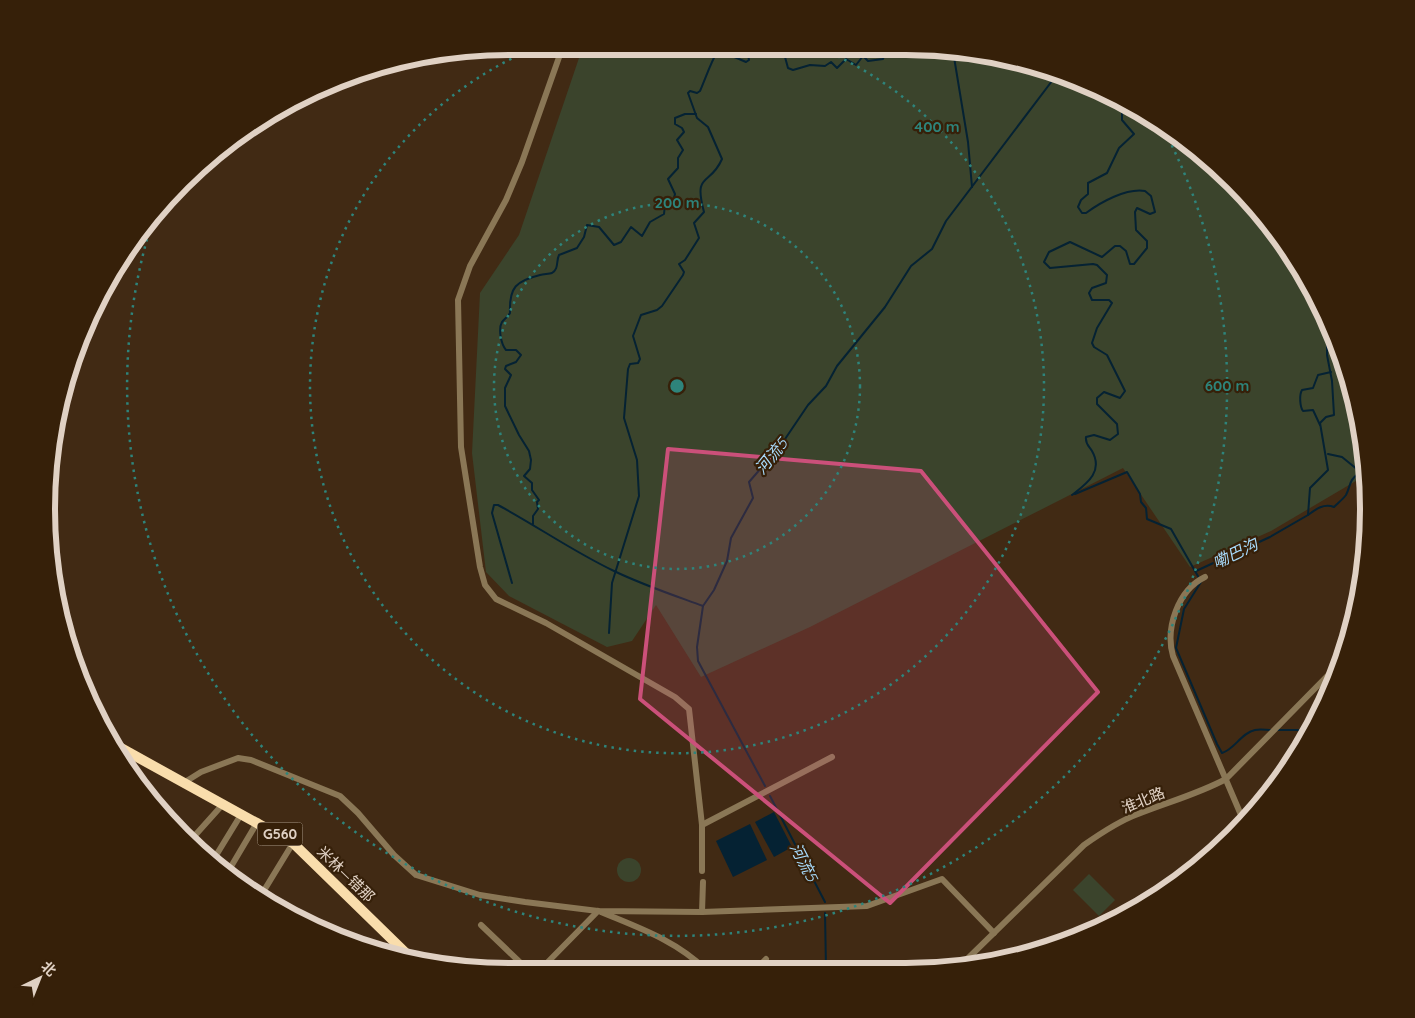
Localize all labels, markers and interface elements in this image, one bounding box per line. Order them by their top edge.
text: 400 m [914,117,960,136]
text: 200 m [655,193,700,212]
text: 600 m [1205,376,1249,395]
centre of rings [668,377,686,395]
water label: 河流5 [750,432,793,478]
water label: 嘞巴沟 [1209,533,1263,573]
street label: 淮北路 [1119,783,1167,817]
road number: G560 [258,822,302,846]
water label: 河流5 [786,839,823,887]
street label: 米林—错那 [313,842,379,906]
north arrow [15,953,65,1003]
text: 北 [38,957,60,980]

